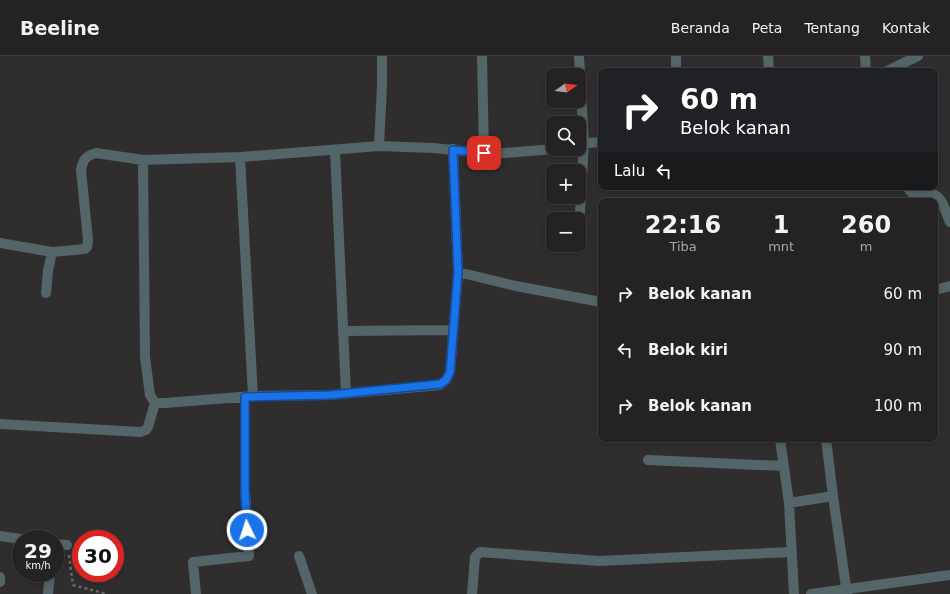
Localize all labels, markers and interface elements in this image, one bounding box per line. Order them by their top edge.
text: Beeline [20,17,100,39]
text: Beranda [671,20,730,36]
text: Peta [752,20,782,36]
text: Tentang [804,20,860,36]
text: Kontak [882,20,930,36]
north arrow [546,68,586,108]
map controls [546,68,586,252]
text: 60 m [680,83,758,116]
icon: right [614,84,666,136]
button: search [546,116,586,156]
text: Belok kanan [680,117,791,138]
pin [467,136,501,170]
icon: arrive [473,142,495,164]
icon: left [653,160,675,182]
text: Lalu [614,162,645,180]
button: + [546,164,586,204]
text: 22:16 [645,211,721,239]
text: 1 [773,211,789,239]
text: 260 [841,211,891,239]
button: − [546,212,586,252]
text: Tiba [669,239,697,254]
text: mnt [768,239,794,254]
text: m [860,239,872,254]
icon: right [614,283,636,305]
text: Belok kanan [648,285,752,303]
text: 60 m [884,285,922,303]
icon: left [614,339,636,361]
text: Belok kiri [648,341,728,359]
text: 90 m [884,341,922,359]
icon: right [614,395,636,417]
text: Belok kanan [648,397,752,415]
text: 100 m [874,397,922,415]
position arrow [226,509,268,551]
speed limit sign: 30 [72,530,124,582]
text: 29 [24,539,52,563]
text: km/h [25,560,51,571]

